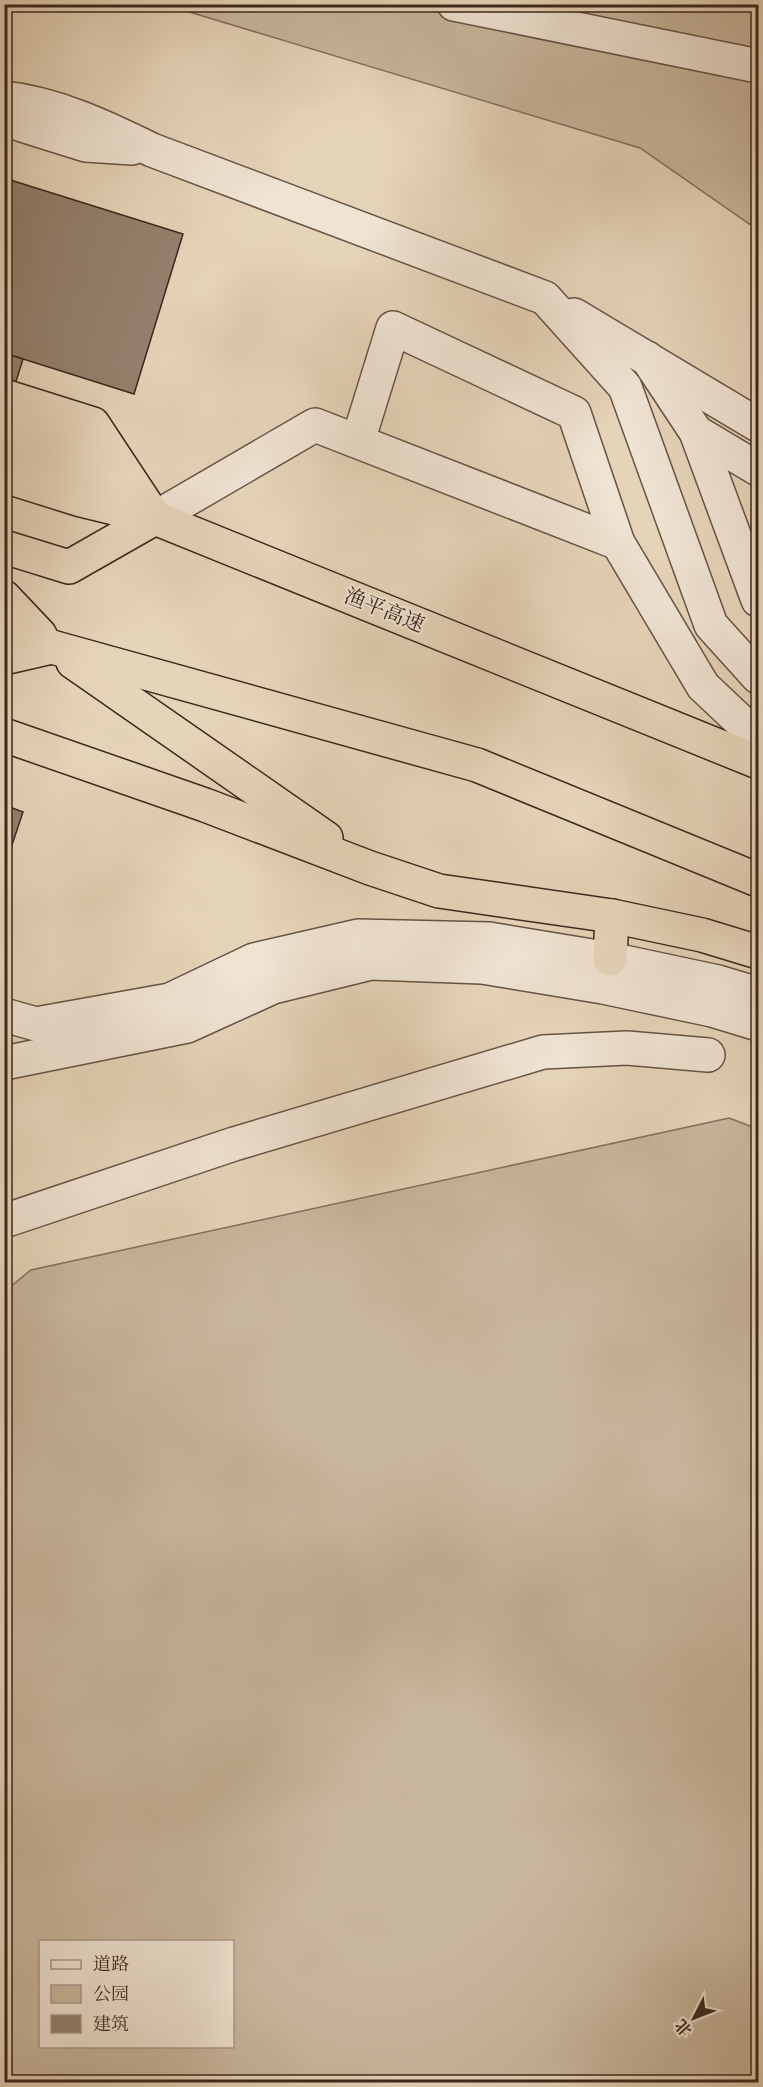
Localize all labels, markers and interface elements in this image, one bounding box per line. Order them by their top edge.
street label: 渔平高速 [340,583,428,639]
legend [39,1940,234,2048]
text: 道路 [93,1954,129,1976]
text: 公园 [93,1984,129,2006]
north arrow [664,1988,724,2048]
text: 建筑 [93,2014,129,2036]
text: 北 [671,2015,696,2040]

